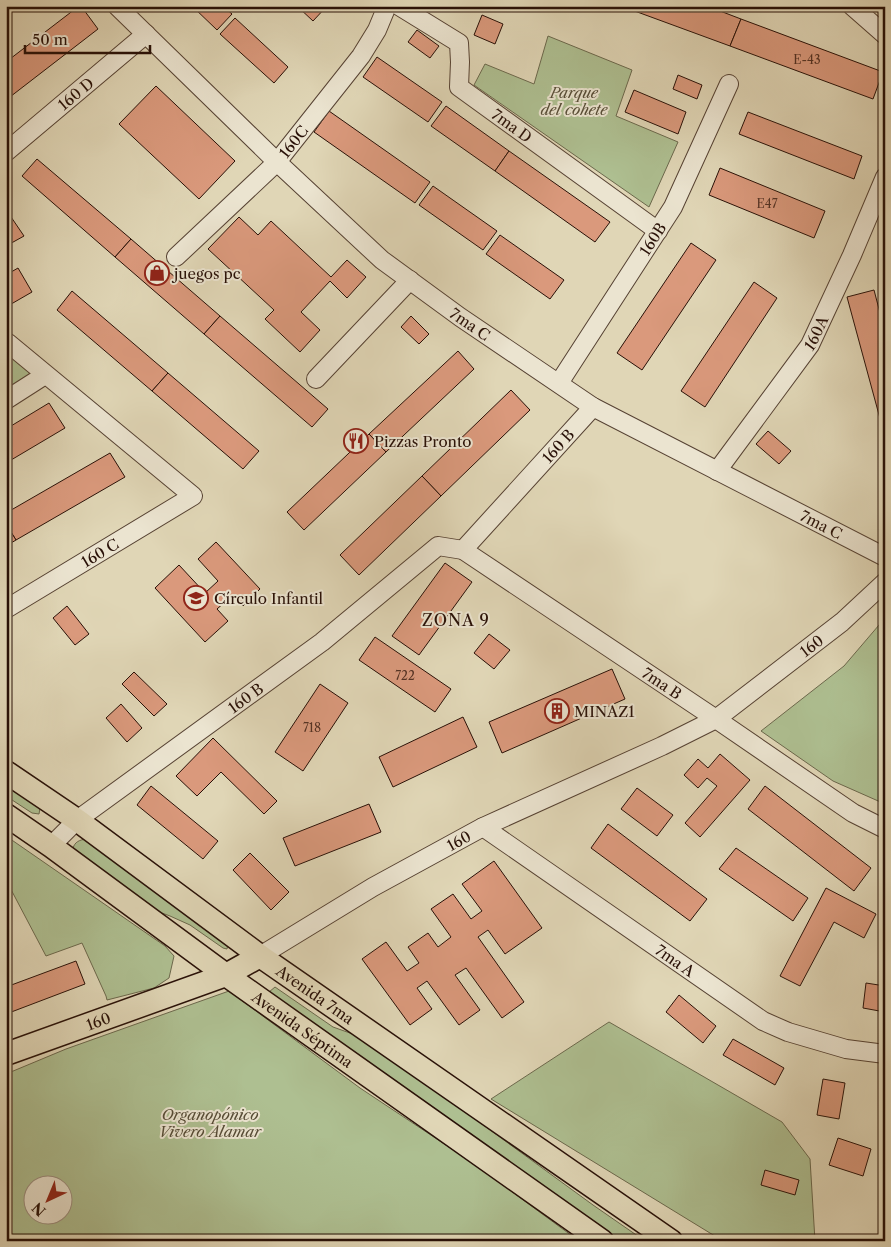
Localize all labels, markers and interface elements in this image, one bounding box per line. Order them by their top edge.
scale bar [25,22,150,54]
text: 50 m [32,30,68,49]
house number: E-43 [793,52,821,67]
street label: 160 D [54,73,97,114]
park label: Parque del cohete [540,83,608,119]
street label: 7ma D [488,104,536,146]
street label: 160C [275,121,312,161]
house number: E47 [756,196,778,211]
street label: 160B [635,219,670,259]
shop icon: juegos pc [144,260,170,286]
place label: juegos pc [171,264,241,283]
street label: 7ma C [446,303,494,344]
street label: 160A [800,312,832,354]
street label: 160 B [538,425,578,467]
restaurant icon: Pizzas Pronto [343,428,369,454]
place label: Pizzas Pronto [374,432,472,451]
street label: 7ma C [797,506,846,543]
street label: 160 C [78,535,122,571]
school or university icon: Círculo Infantil [183,585,209,611]
place label: Círculo Infantil [214,589,324,608]
district label: ZONA 9 [422,610,490,630]
street label: 160 [796,630,827,661]
street label: 7ma B [639,663,686,703]
house number: 722 [395,668,415,683]
street label: 160 B [224,678,267,717]
building icon: MINAZ1 [544,698,570,724]
place label: MINAZ1 [574,702,635,721]
house number: 718 [303,720,321,735]
street label: 160 [443,826,474,855]
street label: 7ma A [652,940,699,981]
street label: Avenida 7ma [272,960,358,1028]
street label: Avenida Séptima [248,986,357,1072]
street label: 160 [83,1008,113,1034]
park label: Organopónico Vivero Alamar [159,1105,262,1141]
north arrow [22,1174,72,1224]
text: N [28,1199,50,1220]

